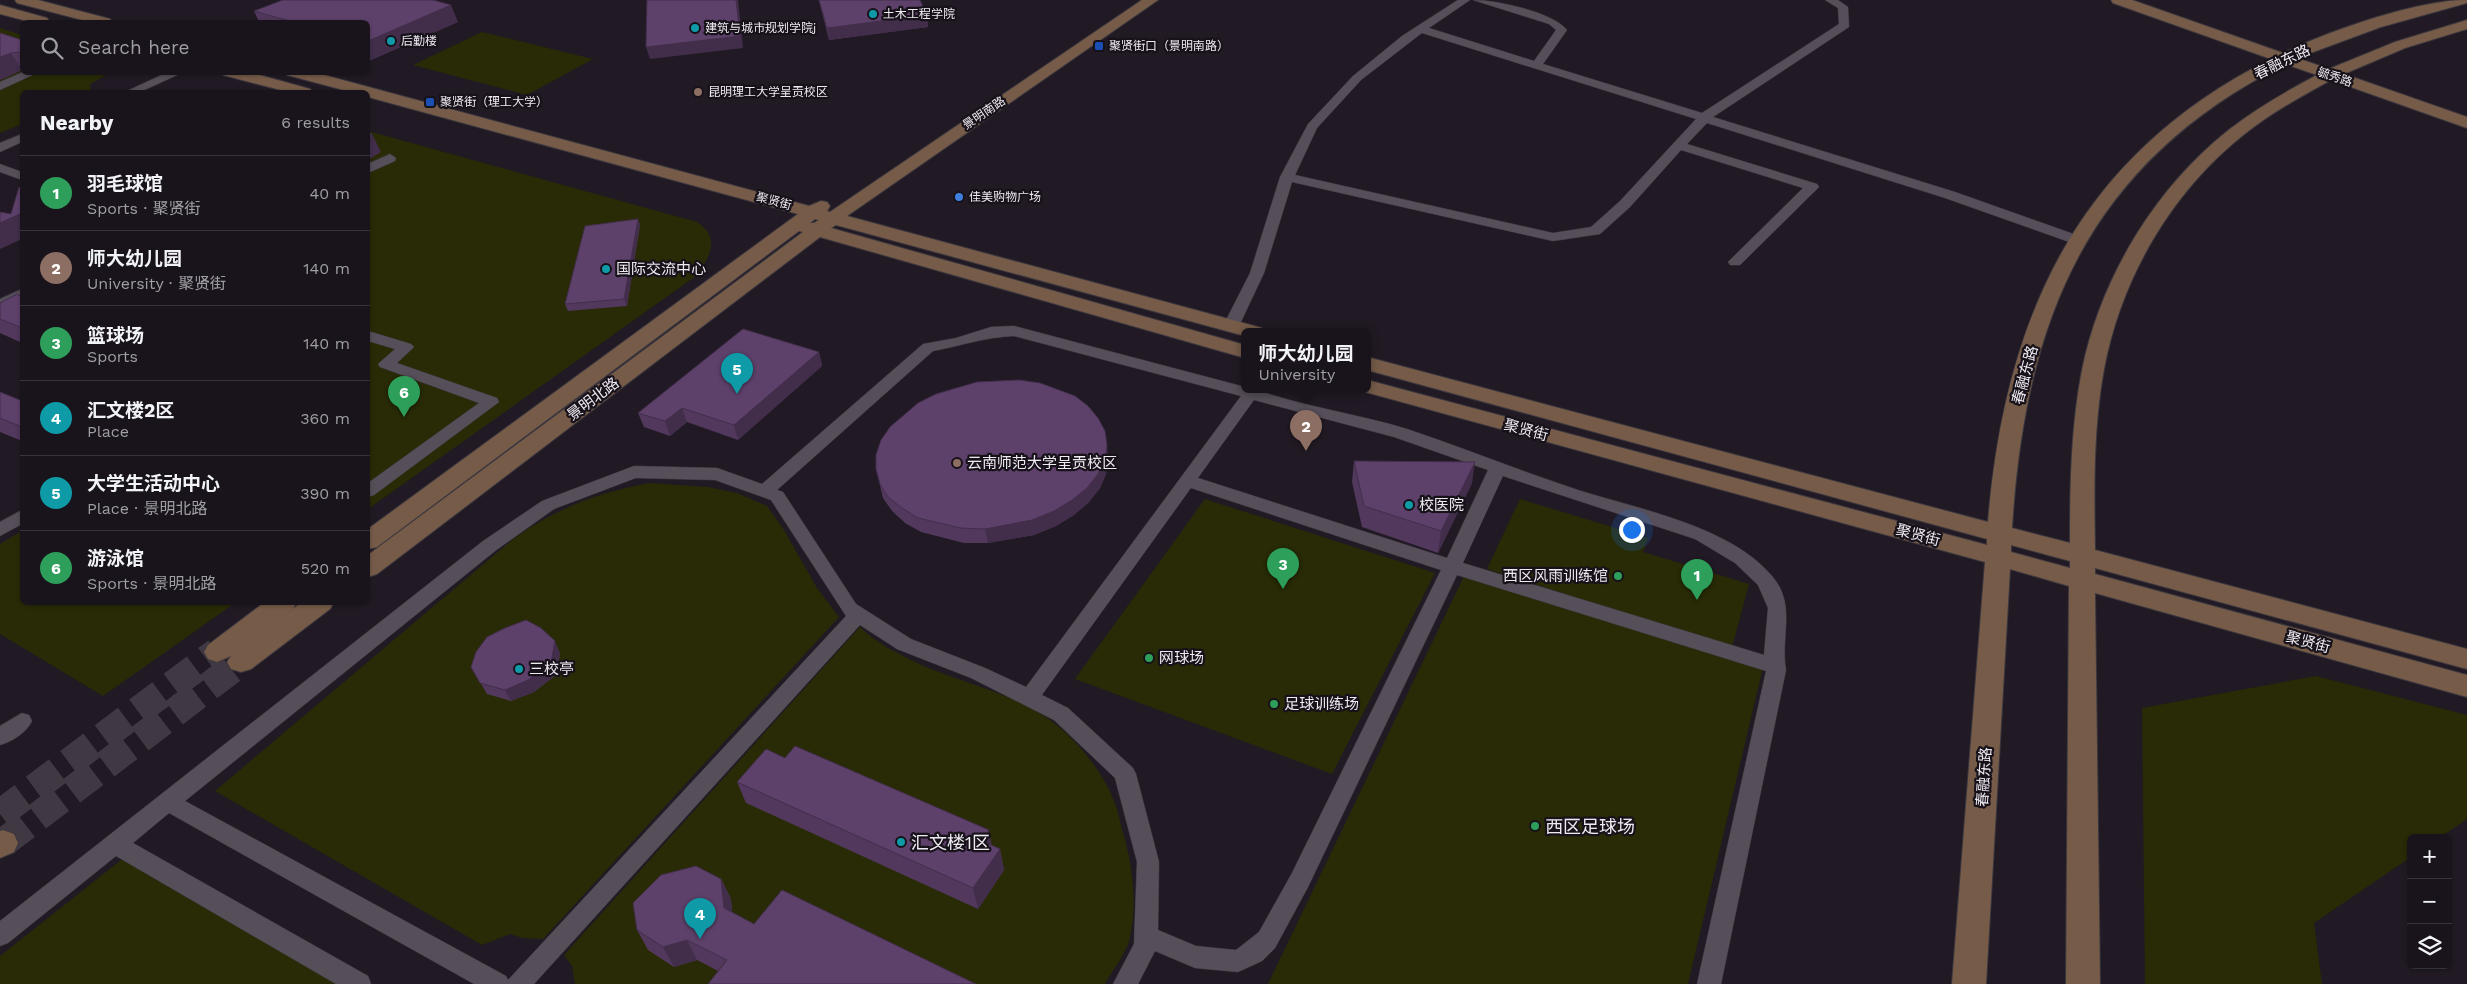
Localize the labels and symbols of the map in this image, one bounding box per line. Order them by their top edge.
place label: 土木工程学院 [883,7,955,21]
marker: 土木工程学院 [867,8,879,20]
place label: 建筑与城市规划学院j [705,21,816,35]
marker: 建筑与城市规划学院j [689,22,701,34]
place label: 后勤楼 [401,34,437,48]
marker: 后勤楼 [385,35,397,47]
place label: 聚贤街口（景明南路） [1109,39,1229,53]
marker: 聚贤街口（景明南路） [1093,40,1105,52]
street label: 春融东路 [2251,41,2313,83]
street label: 毓秀路 [2316,65,2354,89]
place label: 昆明理工大学呈贡校区 [708,85,828,99]
marker: 昆明理工大学呈贡校区 [692,86,704,98]
street label: 景明南路 [960,94,1008,132]
place label: 聚贤街（理工大学） [440,95,548,109]
marker: 聚贤街（理工大学） [424,96,436,108]
street label: 聚贤街 [755,190,793,212]
place label: 佳美购物广场 [969,190,1041,204]
marker: 佳美购物广场 [953,191,965,203]
place label: 国际交流中心 [616,260,706,278]
marker: 国际交流中心 [600,263,612,275]
street label: 春融东路 [2009,344,2041,406]
pin: 5 [721,353,753,394]
street label: 景明北路 [564,374,622,424]
pin: 6 [388,376,420,417]
pin: 2 [1290,410,1322,451]
street label: 聚贤街 [1502,415,1550,445]
place label: 云南师范大学呈贡校区 [967,454,1117,472]
marker: 云南师范大学呈贡校区 [951,457,963,469]
place label: 校医院 [1419,496,1464,514]
marker: 校医院 [1403,499,1415,511]
your location [1619,517,1645,543]
street label: 聚贤街 [1894,520,1942,550]
pin: 3 [1267,548,1299,589]
pin: 1 [1681,559,1713,600]
place label: 西区风雨训练馆 [1503,567,1608,585]
marker: 西区风雨训练馆 [1612,570,1624,582]
street label: 聚贤街 [2284,627,2332,657]
place label: 网球场 [1159,649,1204,667]
marker: 网球场 [1143,652,1155,664]
place label: 三校亭 [529,660,574,678]
marker: 三校亭 [513,663,525,675]
place label: 足球训练场 [1284,695,1359,713]
marker: 足球训练场 [1268,698,1280,710]
street label: 春融东路 [1973,746,1995,808]
place label: 西区足球场 [1545,816,1635,837]
marker: 西区足球场 [1529,820,1541,832]
place label: 汇文楼1区 [911,832,990,853]
marker: 汇文楼1区 [895,836,907,848]
pin: 4 [684,898,716,939]

